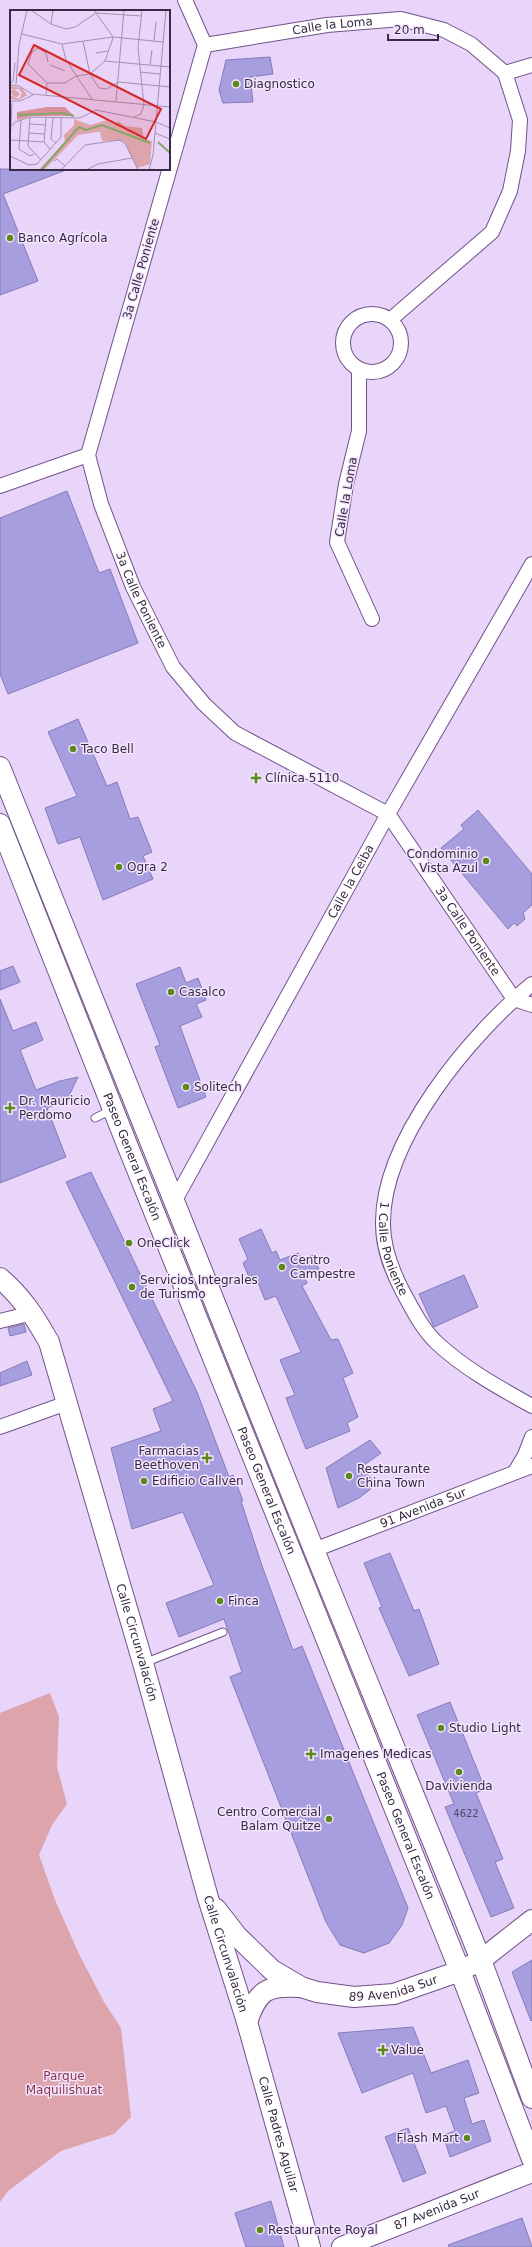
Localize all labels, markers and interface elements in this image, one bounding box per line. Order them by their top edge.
inset map [10,10,170,170]
street label: Calle la Loma [291,14,373,38]
scale bar [388,16,438,42]
text: 20 m [394,23,425,37]
place label: Diagnostico [244,77,315,91]
marker: Diagnostico [231,79,241,89]
street label: 3a Calle Poniente [120,217,162,321]
place label: Banco Agrícola [18,231,108,245]
marker: Banco Agrícola [5,233,15,243]
street label: Calle la Loma [332,456,360,538]
street label: 3a Calle Poniente [113,550,169,650]
place label: Taco Bell [80,742,134,756]
marker: Taco Bell [68,744,78,754]
place label: Clínica 5110 [265,771,339,785]
marker: Clínica 5110 [250,772,262,784]
street label: Calle la Ceiba [325,842,377,921]
place label: Condominio Vista Azul [406,847,478,875]
marker: Condominio Vista Azul [481,856,491,866]
place label: Ogra 2 [127,860,168,874]
marker: Ogra 2 [114,862,124,872]
street label: 3a Calle Poniente [433,884,503,978]
place label: Casalco [179,985,226,999]
marker: Casalco [166,987,176,997]
place label: Solitech [194,1080,242,1094]
marker: Solitech [181,1082,191,1092]
street label: Paseo General Escalón [100,1091,164,1223]
place label: Dr. Mauricio Perdomo [19,1094,91,1122]
marker: Dr. Mauricio Perdomo [4,1102,16,1114]
street label: 1 Calle Poniente [376,1201,411,1298]
place label: OneClick [137,1236,190,1250]
marker: OneClick [124,1238,134,1248]
place label: Centro Campestre [290,1253,355,1281]
marker: Centro Campestre [277,1262,287,1272]
place label: Servicios Integrales de Turismo [140,1273,258,1301]
marker: Servicios Integrales de Turismo [127,1282,137,1292]
street label: Paseo General Escalón [235,1425,298,1556]
place label: Farmacias Beethoven [134,1444,199,1472]
marker: Farmacias Beethoven [202,1453,212,1463]
place label: Restaurante China Town [357,1462,430,1490]
marker: Restaurante China Town [344,1471,354,1481]
place label: Edificio Callven [152,1474,244,1488]
marker: Edificio Callven [139,1476,149,1486]
street label: 91 Avenida Sur [378,1485,468,1531]
street label: Calle Circunvalación [113,1582,160,1703]
place label: Finca [228,1594,259,1608]
marker: Finca [215,1596,225,1606]
place label: Studio Light [449,1721,521,1735]
marker: Studio Light [436,1723,446,1733]
place label: Imagenes Medicas [320,1747,432,1761]
marker: Imagenes Medicas [305,1748,317,1760]
marker: Davivienda [454,1767,464,1777]
street label: Paseo General Escalón [374,1770,437,1902]
place label: Davivienda [425,1779,493,1793]
place label: Centro Comercial Balam Quitze [217,1805,321,1833]
house number: 4622 [453,1808,479,1819]
marker: Centro Comercial Balam Quitze [324,1814,334,1824]
street label: Calle Circunvalación [201,1894,251,2014]
street label: 89 Avenida Sur [348,1972,440,2004]
place label: Value [391,2043,424,2057]
marker: Value [378,2045,388,2055]
park label: Parque Maquilishuat [26,2069,103,2097]
street label: Calle Padres Aguilar [256,2075,301,2194]
place label: Flash Mart [396,2131,459,2145]
marker: Flash Mart [462,2133,472,2143]
street label: 87 Avenida Sur [392,2186,482,2233]
place label: Restaurante Royal [268,2223,378,2237]
marker: Restaurante Royal [255,2225,265,2235]

